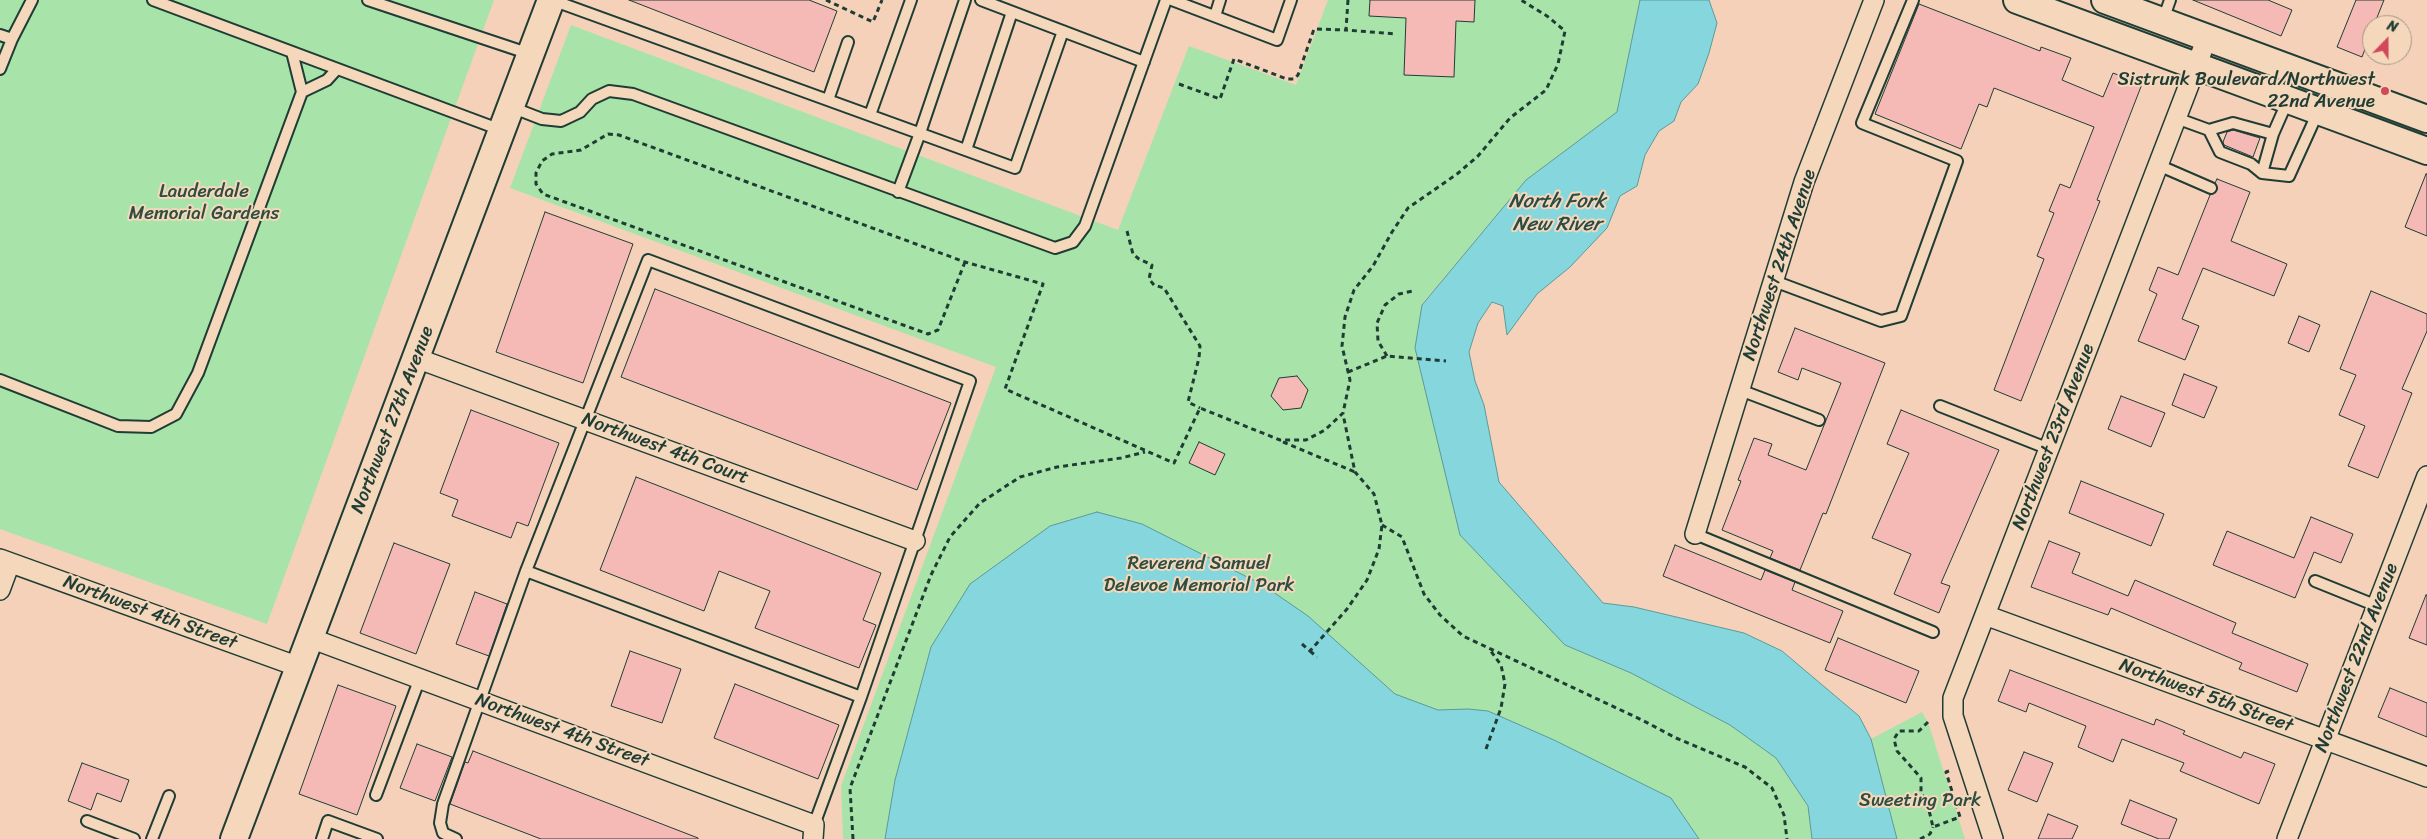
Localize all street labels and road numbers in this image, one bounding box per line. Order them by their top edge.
street label: Northwest 24th Avenue [1738,166,1822,364]
street label: Northwest 27th Avenue [347,323,439,517]
street label: Northwest 23rd Avenue [2008,341,2100,533]
street label: Northwest 4th Court [578,408,752,490]
street label: Northwest 22nd Avenue [2310,560,2404,756]
street label: Northwest 4th Street [60,571,240,655]
street label: Northwest 5th Street [2116,654,2296,738]
street label: Northwest 4th Street [472,689,652,773]

